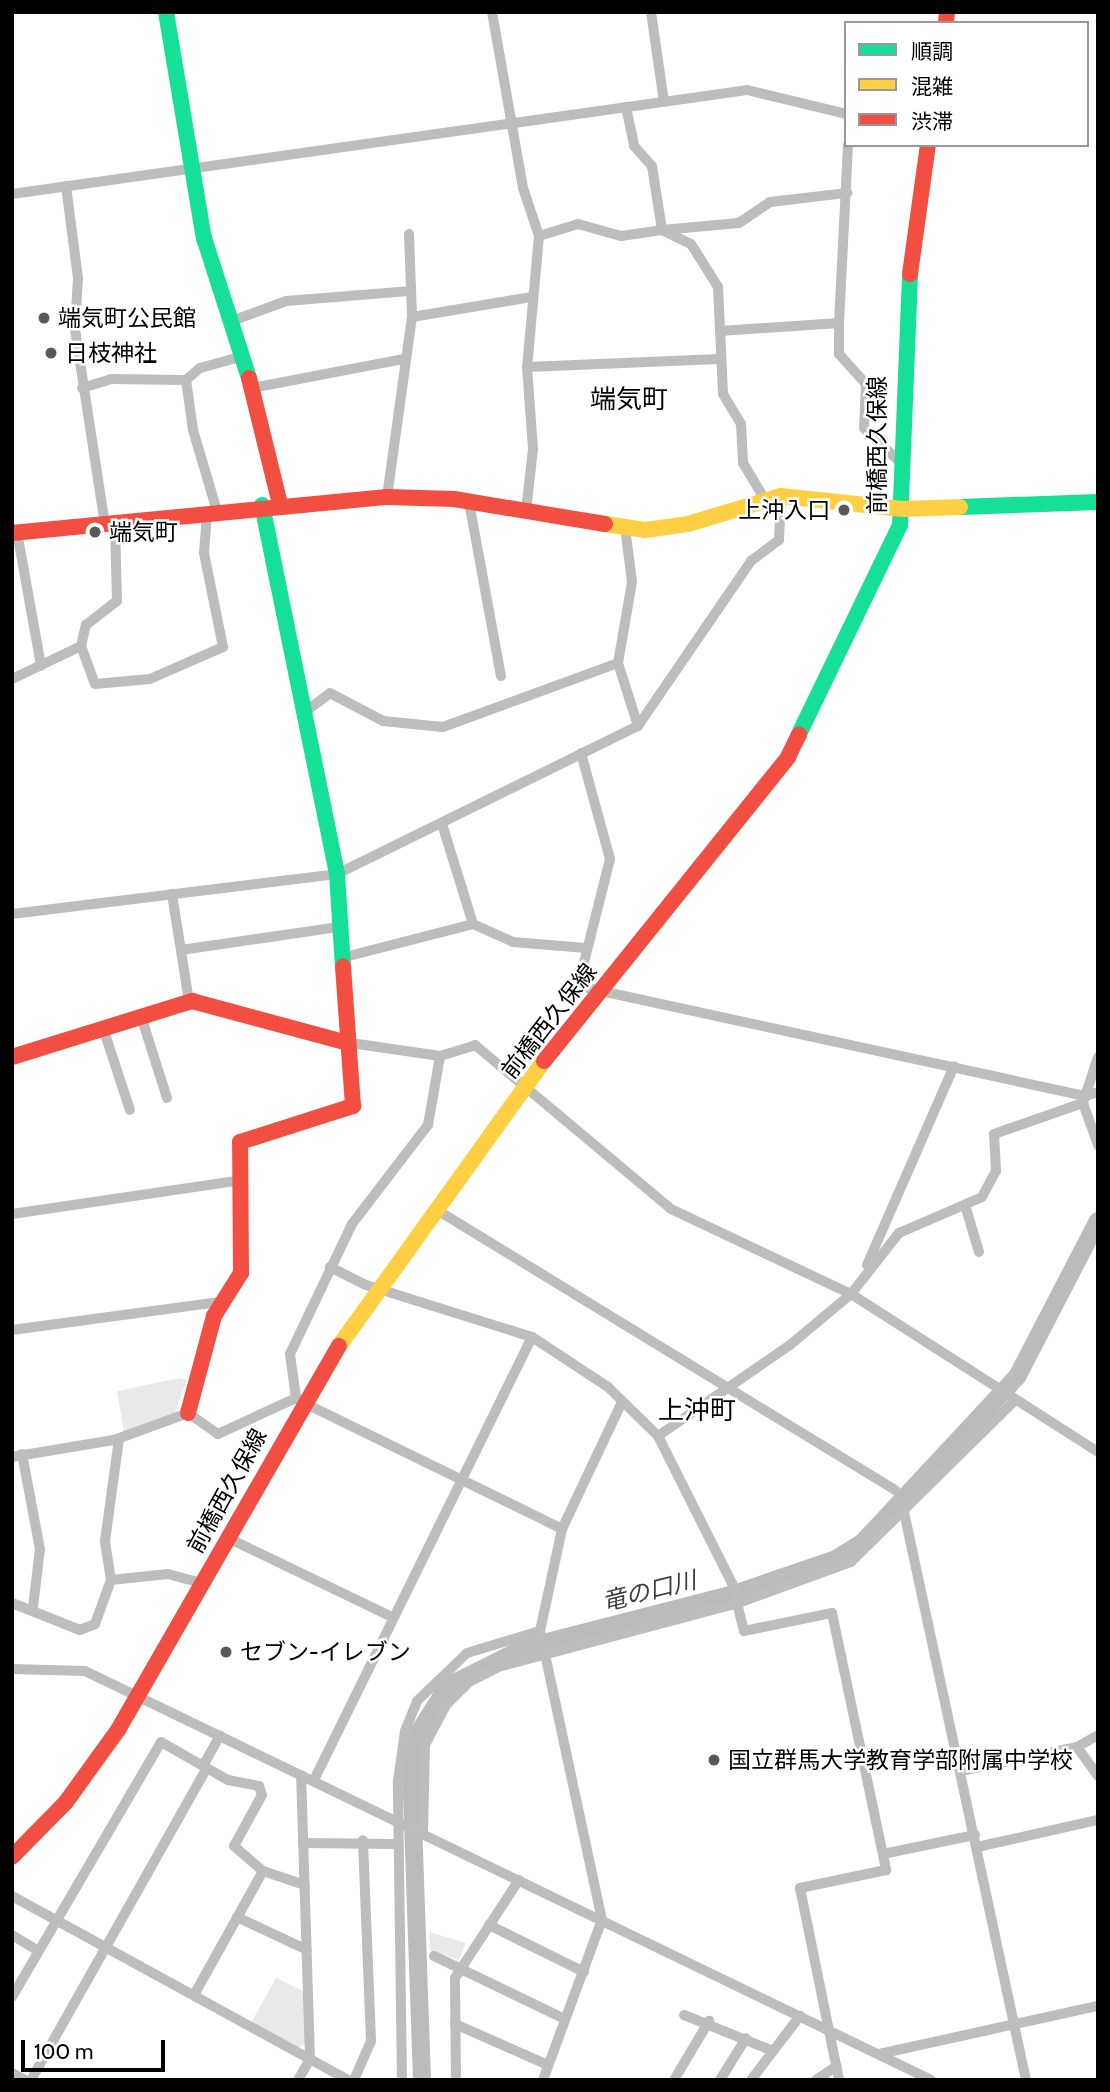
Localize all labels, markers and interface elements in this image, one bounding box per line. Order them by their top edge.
legend [844,21,1089,147]
text: 順調 [911,39,953,64]
text: 混雑 [911,74,953,99]
text: 渋滞 [911,109,953,134]
place label: 端気町公民館 [58,304,196,332]
marker: 端気町公民館 [36,310,52,326]
place label: 日枝神社 [65,339,157,367]
marker: 日枝神社 [43,345,59,361]
street label: 前橋西久保線 [863,376,891,514]
district label: 端気町 [590,384,668,416]
place label: 上沖入口 [738,496,830,524]
marker: 上沖入口 [836,502,852,518]
place label: 端気町 [109,518,178,546]
marker: 端気町 [87,524,103,540]
street label: 前橋西久保線 [496,958,602,1084]
district label: 上沖町 [658,1395,736,1427]
street label: 前橋西久保線 [181,1424,273,1558]
water label: 竜の口川 [599,1565,699,1617]
place label: セブン-イレブン [240,1638,411,1666]
marker: セブン-イレブン [218,1644,234,1660]
place label: 国立群馬大学教育学部附属中学校 [728,1746,1073,1774]
marker: 国立群馬大学教育学部附属中学校 [706,1752,722,1768]
scale bar [24,2025,168,2070]
text: 100 m [34,2039,93,2064]

